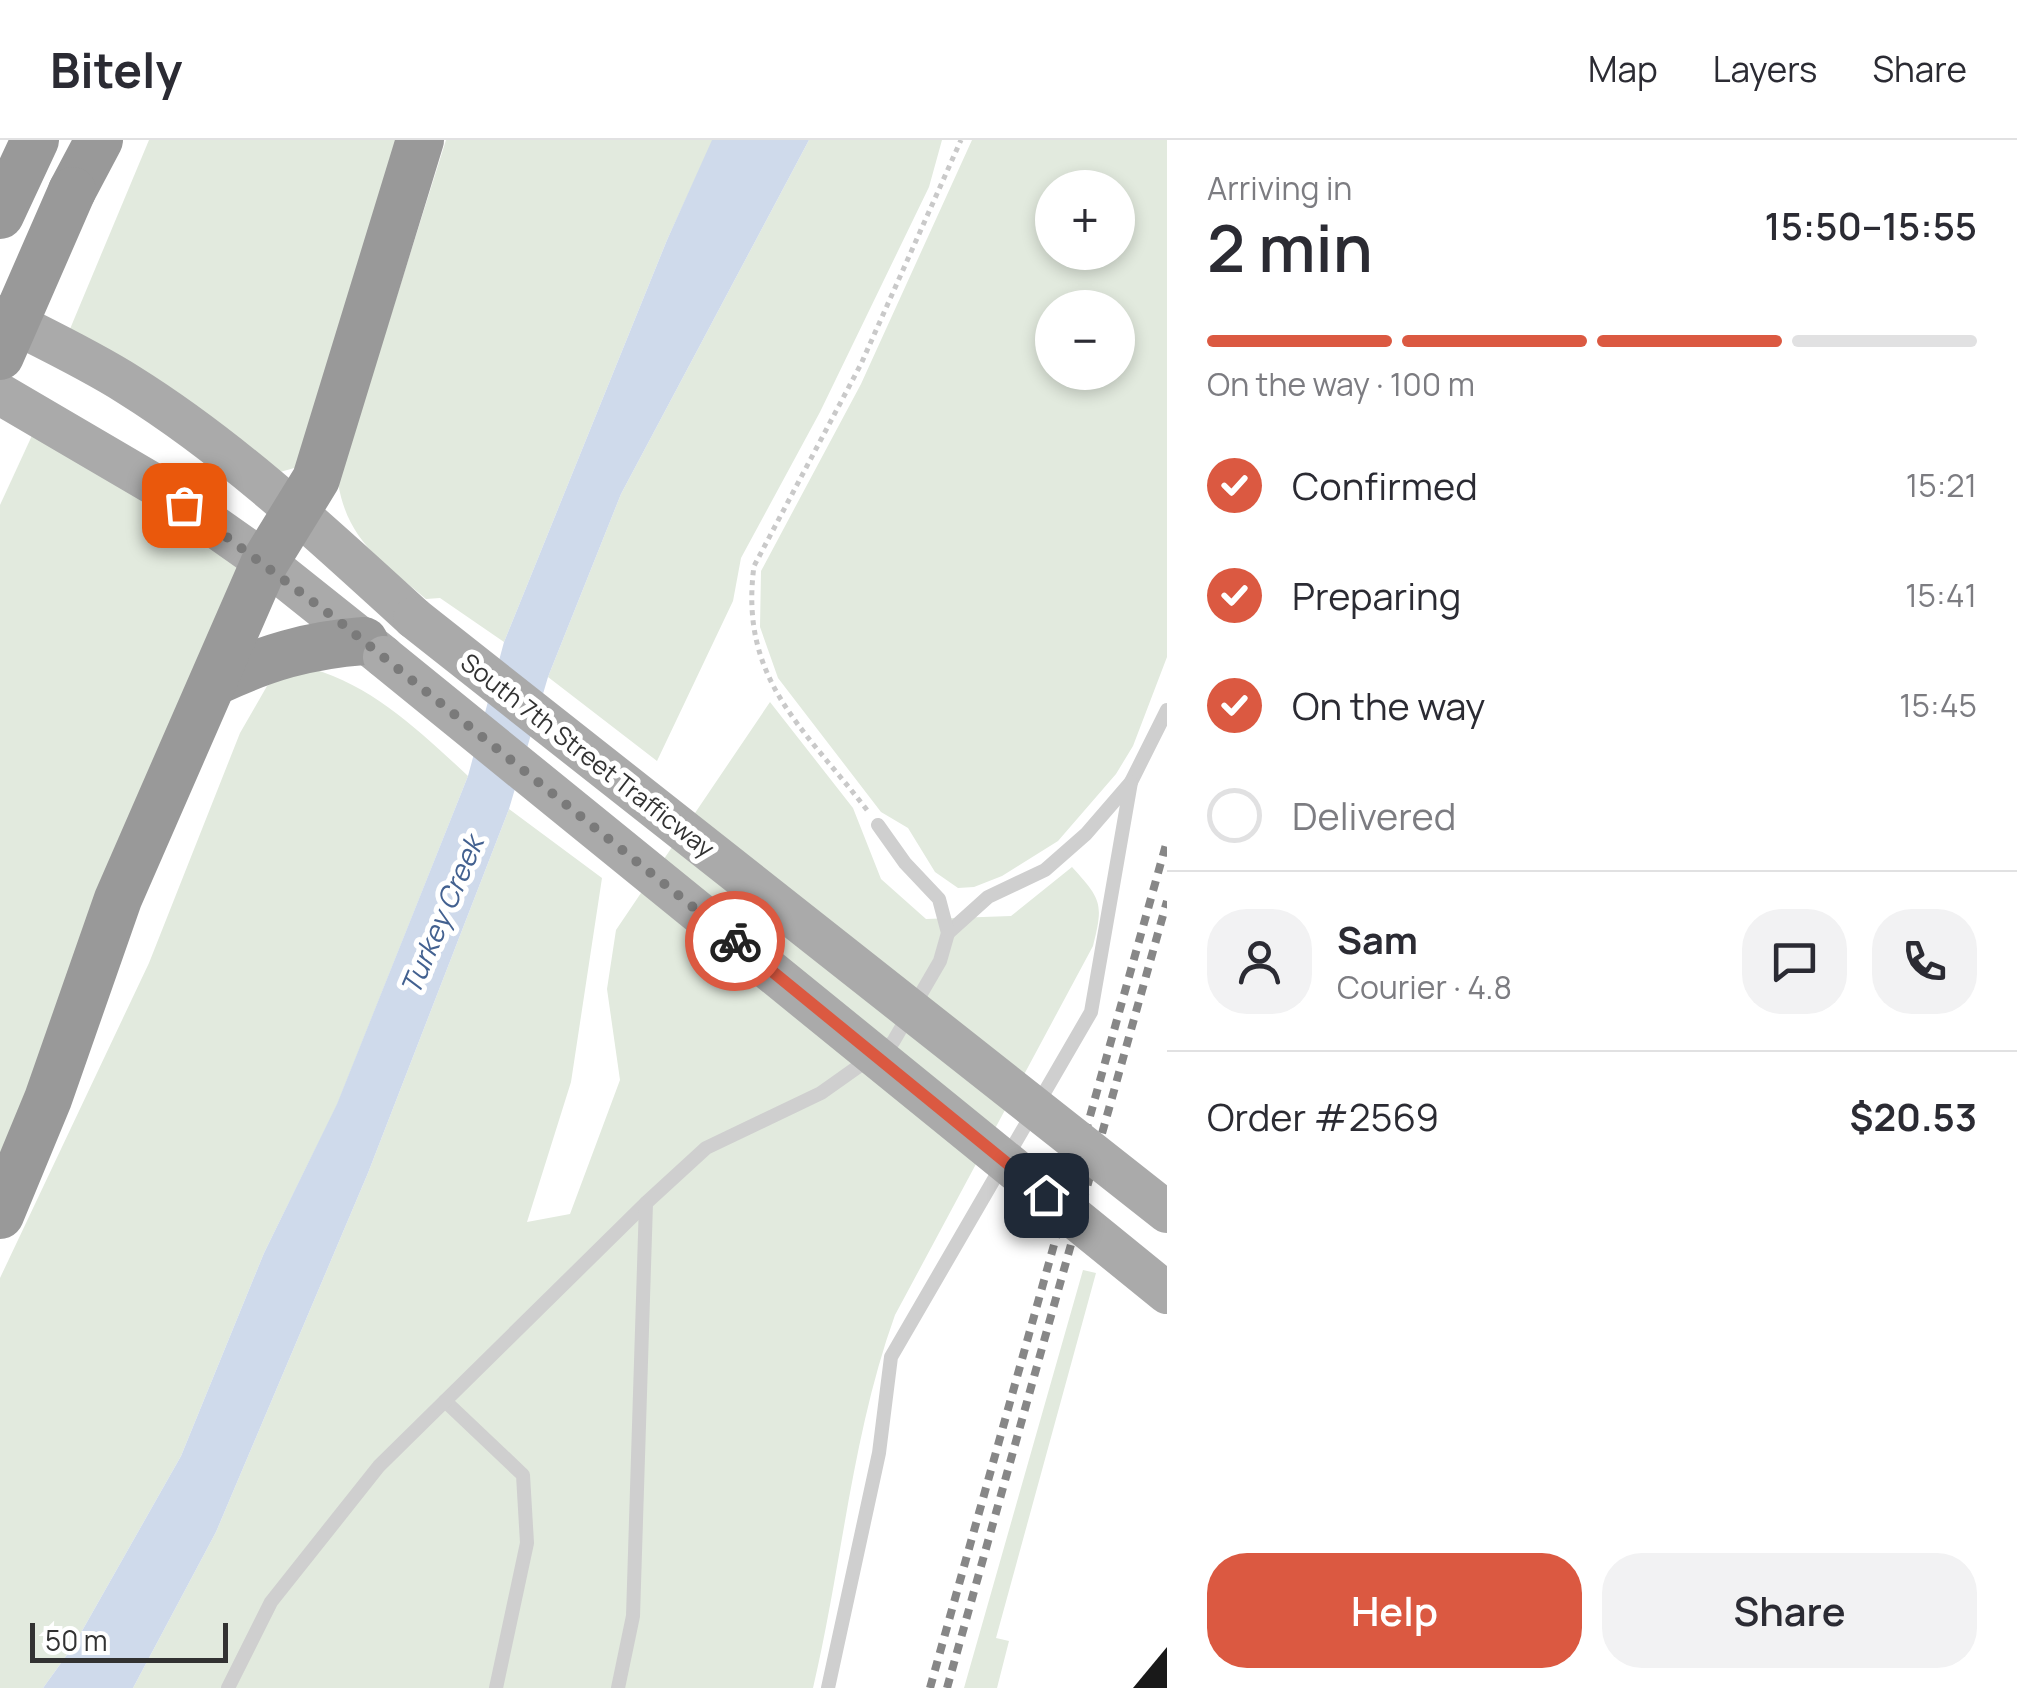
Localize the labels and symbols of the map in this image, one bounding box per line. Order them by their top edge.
pin [142,463,227,548]
street label: South 7th Street Trafficway [454,645,722,865]
water label: Turkey Creek [391,826,493,1000]
courier [685,891,785,991]
pin [1004,1153,1089,1238]
scale bar [30,1618,228,1662]

